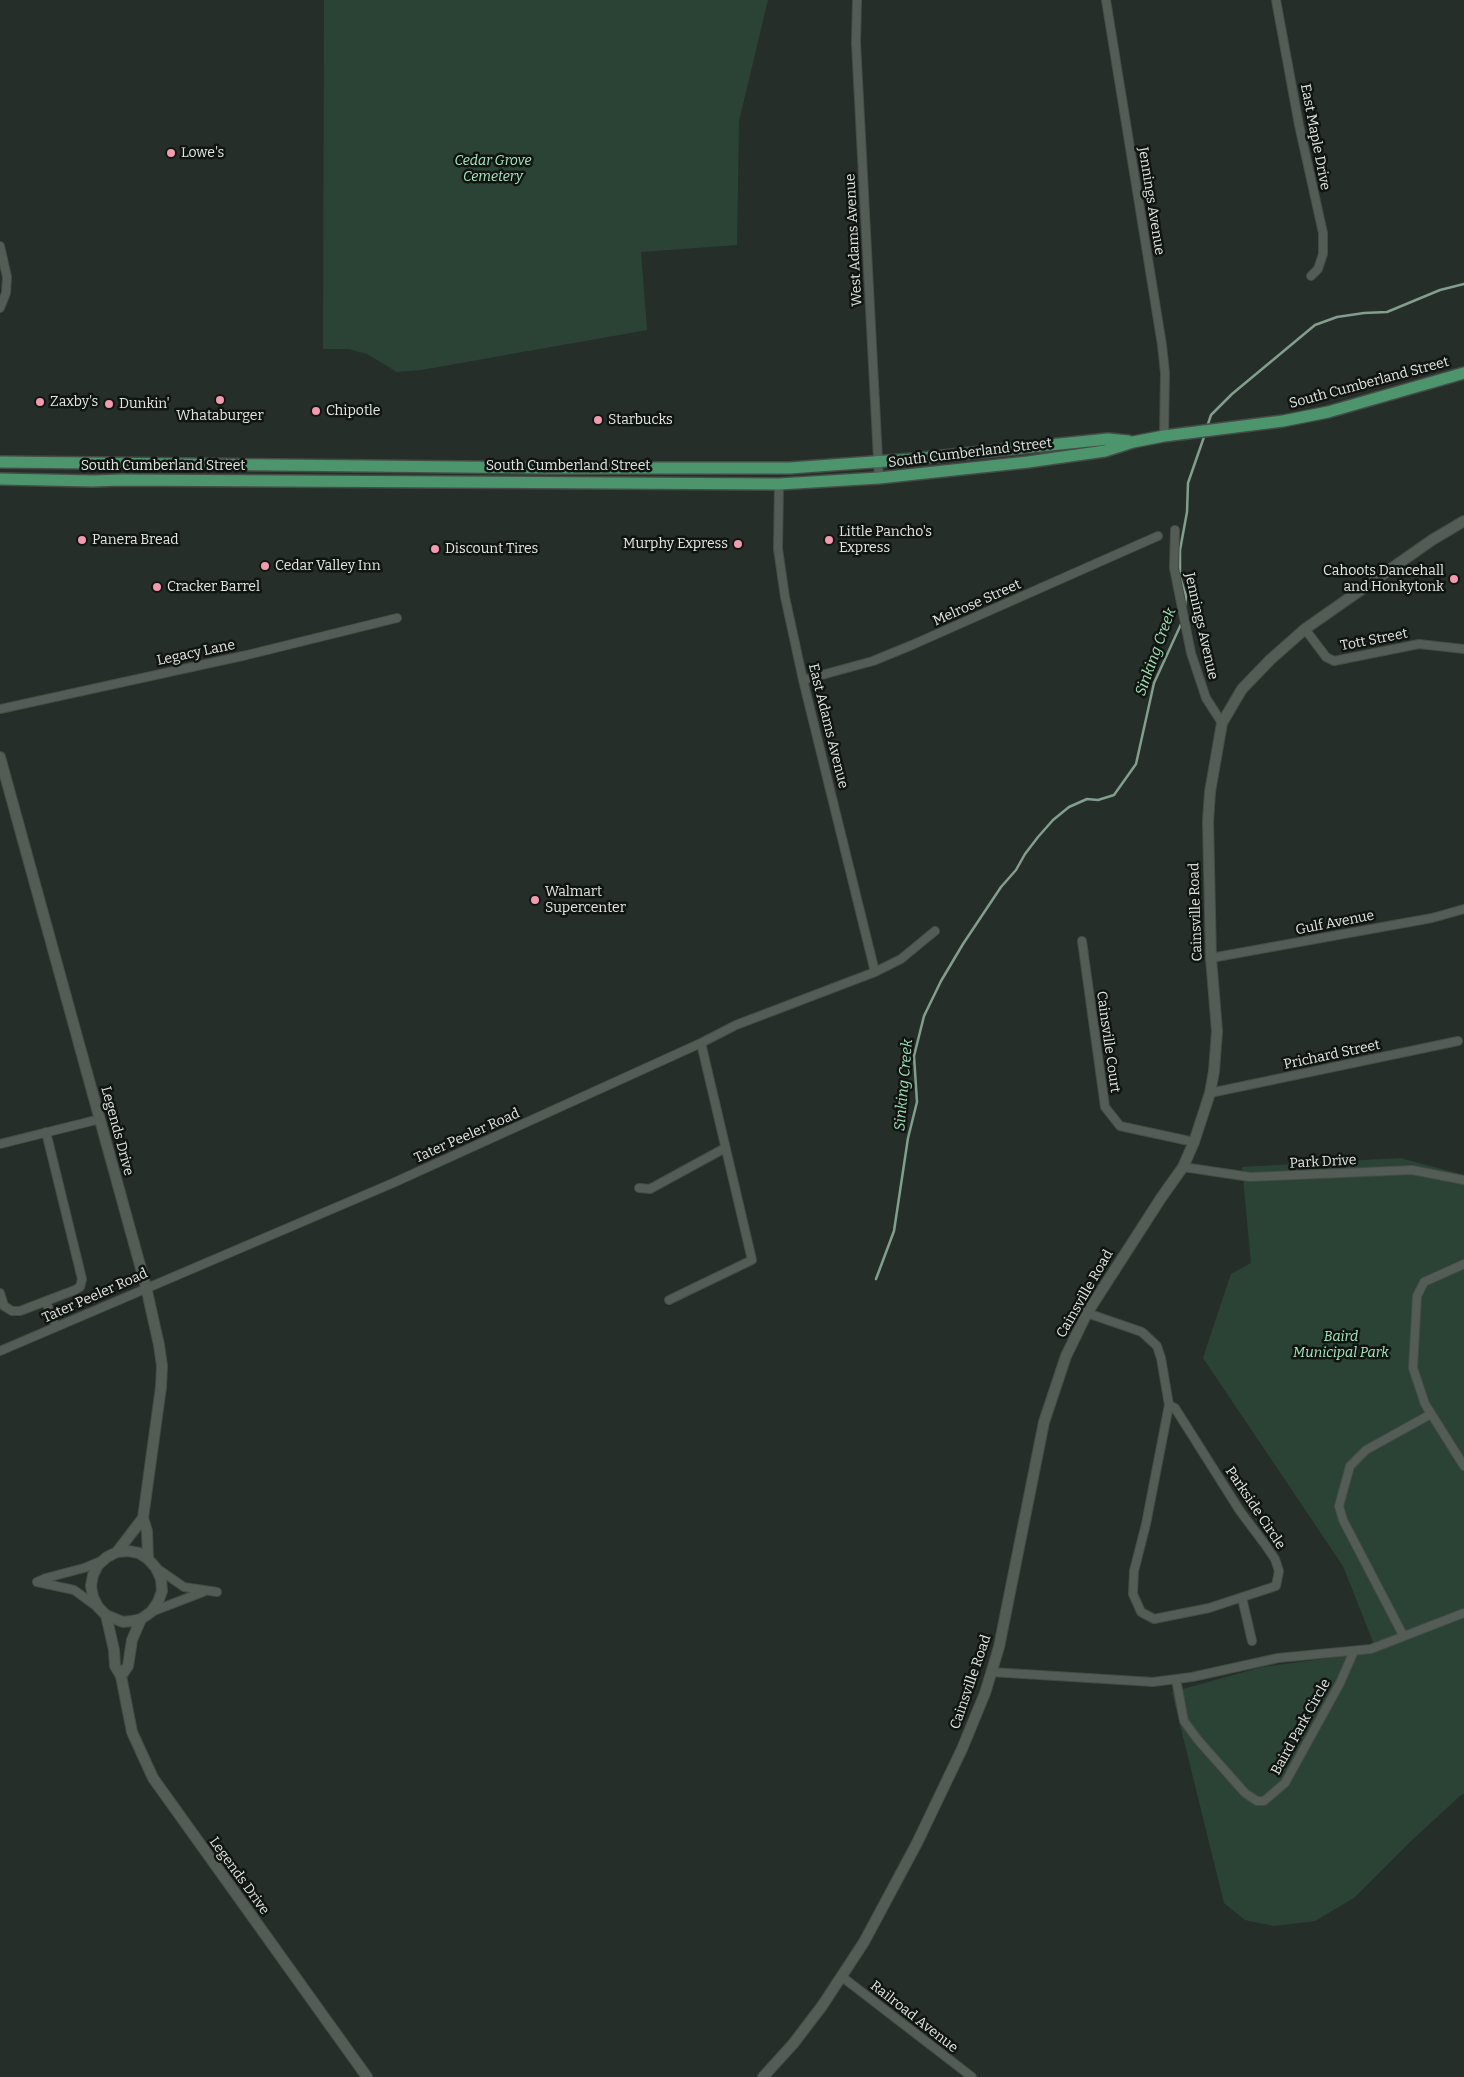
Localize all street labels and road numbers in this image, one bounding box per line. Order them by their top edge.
street label: East Maple Drive [1296,82,1334,192]
street label: Jennings Avenue [1134,146,1168,256]
street label: West Adams Avenue [842,173,866,307]
street label: South Cumberland Street [1287,354,1451,412]
street label: South Cumberland Street [887,435,1053,471]
street label: South Cumberland Street [81,458,245,474]
street label: South Cumberland Street [486,458,650,474]
street label: Jennings Avenue [1181,571,1221,681]
street label: Melrose Street [930,576,1024,630]
street label: Tott Street [1339,625,1409,655]
street label: Legacy Lane [155,637,237,669]
street label: East Adams Avenue [804,662,852,790]
street label: Cainsville Road [1186,862,1206,962]
street label: Gulf Avenue [1294,907,1376,939]
street label: Cainsville Court [1093,990,1123,1094]
street label: Prichard Street [1282,1037,1382,1073]
street label: Legends Drive [97,1085,137,1177]
street label: Tater Peeler Road [412,1105,522,1167]
street label: Park Drive [1289,1152,1357,1172]
street label: Cainsville Road [1053,1247,1117,1341]
street label: Tater Peeler Road [40,1265,150,1327]
street label: Parkside Circle [1221,1464,1289,1552]
street label: Cainsville Road [947,1633,995,1731]
street label: Baird Park Circle [1268,1676,1334,1778]
street label: Legends Drive [205,1834,273,1918]
street label: Railroad Avenue [867,1978,961,2056]

